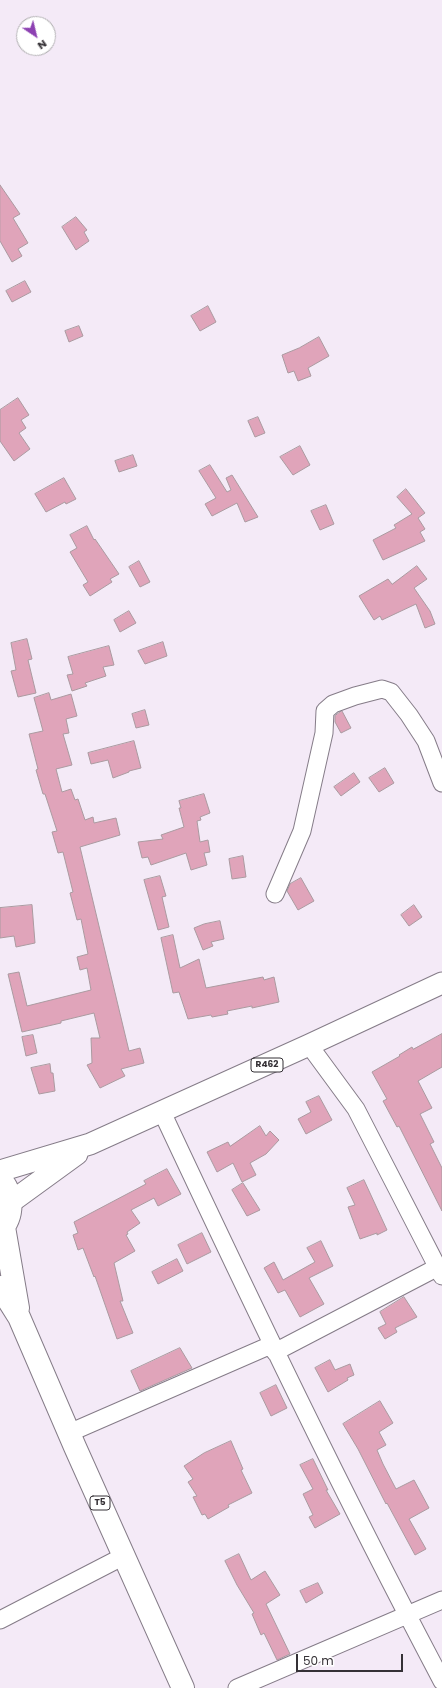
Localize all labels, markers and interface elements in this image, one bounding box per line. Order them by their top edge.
north arrow [16,16,56,56]
text: N [34,36,50,54]
road number: R462 [251,1058,283,1072]
road number: T5 [90,1496,110,1510]
scale bar [298,1646,405,1672]
text: 50 m [303,1652,334,1669]

